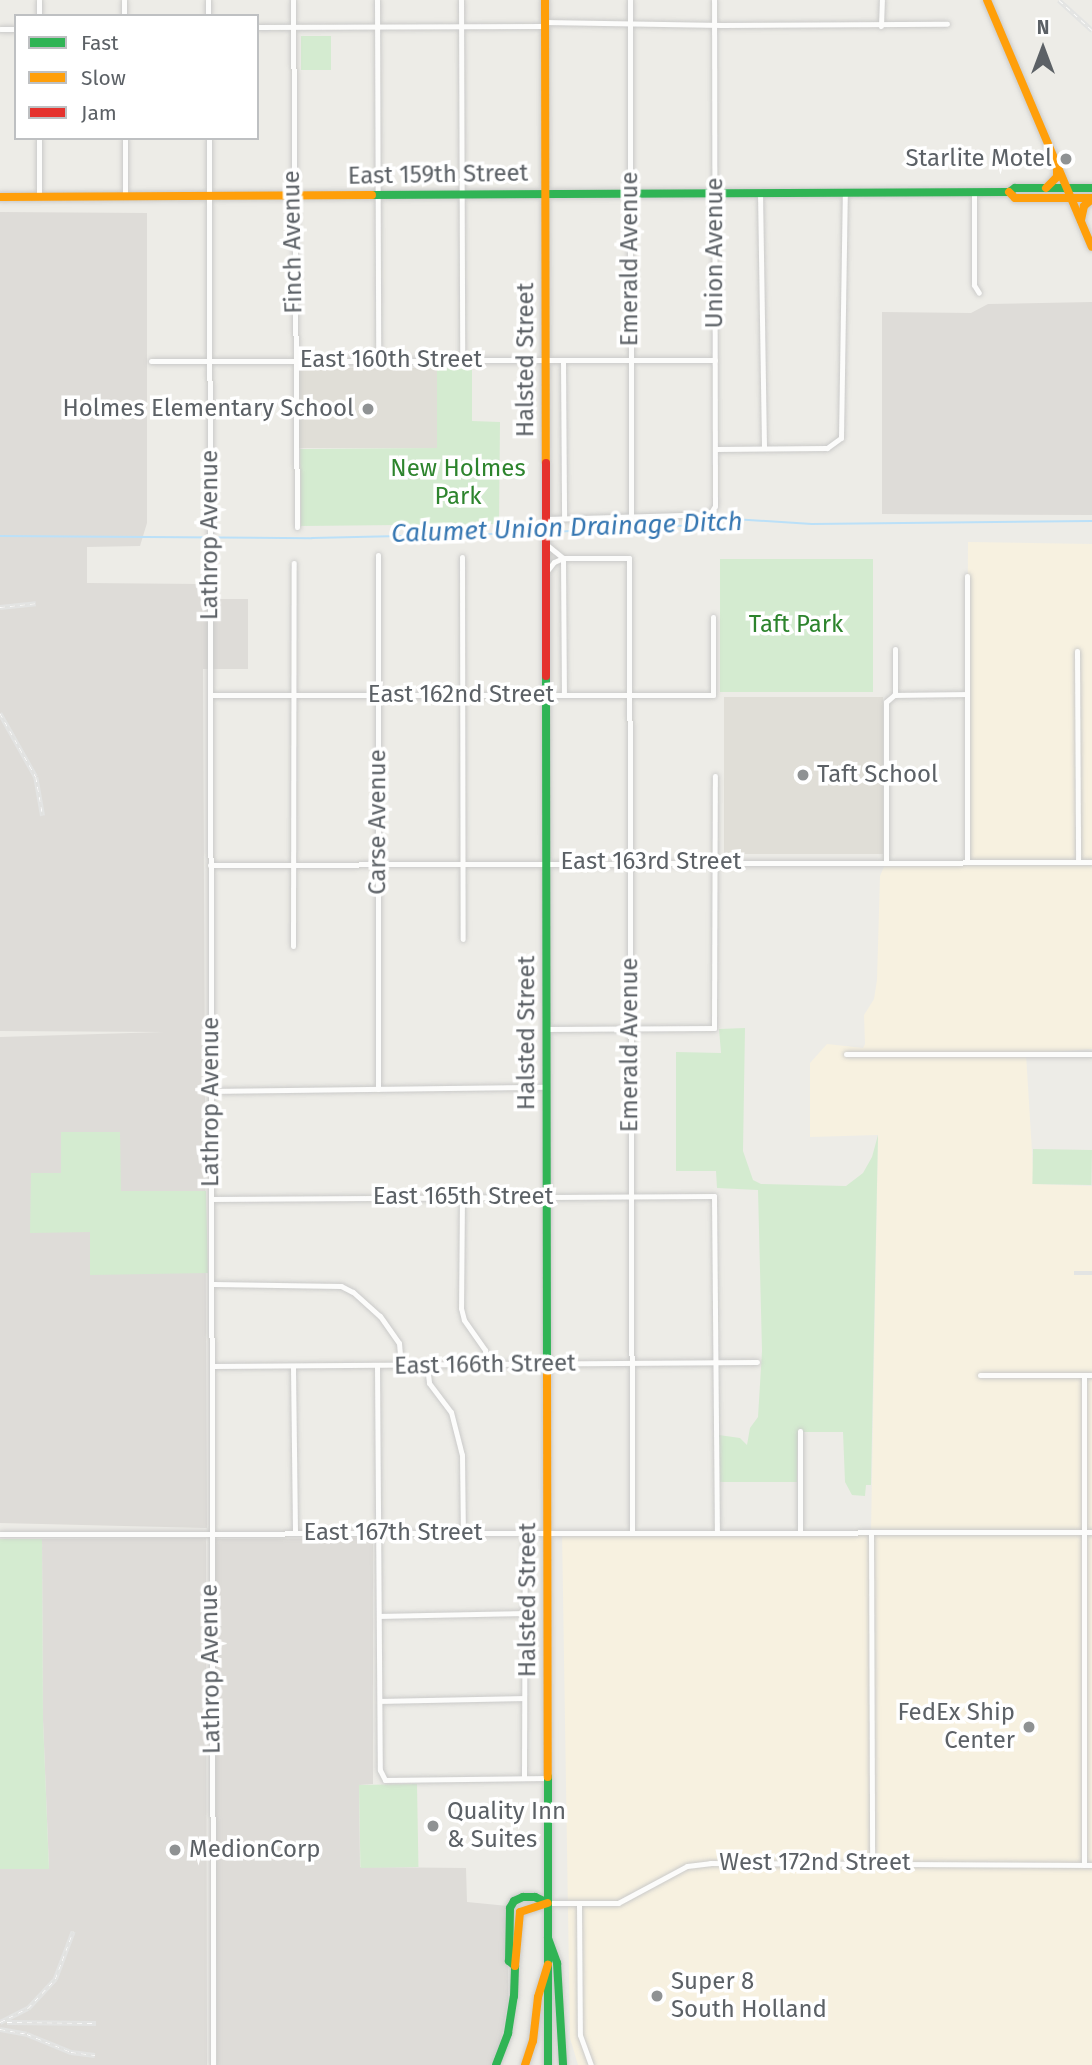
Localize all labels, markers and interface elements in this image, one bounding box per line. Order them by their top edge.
legend [14,14,259,140]
north arrow [1008,14,1078,84]
text: N [1037,16,1049,39]
text: Fast [81,30,119,56]
text: Slow [81,65,126,91]
text: Jam [81,100,117,126]
place label: Starlite Motel [905,145,1052,173]
marker: Starlite Motel [1058,151,1074,167]
street label: East 159th Street [348,159,528,191]
street label: Finch Avenue [277,170,309,314]
street label: Emerald Avenue [616,172,644,346]
street label: Union Avenue [701,178,729,328]
street label: Halsted Street [512,283,540,437]
street label: East 160th Street [300,346,482,374]
place label: Holmes Elementary School [62,395,354,423]
marker: Holmes Elementary School [360,401,376,417]
street label: Lathrop Avenue [196,450,224,620]
park label: New Holmes Park [390,455,526,511]
water label: Calumet Union Drainage Ditch [391,506,743,550]
park label: Taft Park [749,611,843,639]
street label: East 162nd Street [368,681,554,709]
street label: Carse Avenue [364,749,392,895]
place label: Taft School [817,761,938,789]
marker: Taft School [795,767,811,783]
street label: East 163rd Street [561,848,741,876]
street label: Halsted Street [513,956,541,1110]
street label: Emerald Avenue [616,958,644,1132]
street label: Lathrop Avenue [197,1017,225,1187]
street label: East 165th Street [373,1183,553,1211]
street label: East 166th Street [394,1349,576,1381]
street label: East 167th Street [303,1519,483,1547]
street label: Halsted Street [514,1523,542,1677]
street label: Lathrop Avenue [195,1584,227,1754]
place label: FedEx Ship Center [898,1699,1015,1755]
marker: FedEx Ship Center [1021,1719,1037,1735]
place label: Quality Inn & Suites [447,1798,566,1854]
marker: Quality Inn & Suites [425,1818,441,1834]
place label: MedionCorp [189,1836,320,1864]
marker: MedionCorp [167,1842,183,1858]
street label: West 172nd Street [719,1849,911,1877]
place label: Super 8 South Holland [671,1968,827,2024]
marker: Super 8 South Holland [649,1988,665,2004]

